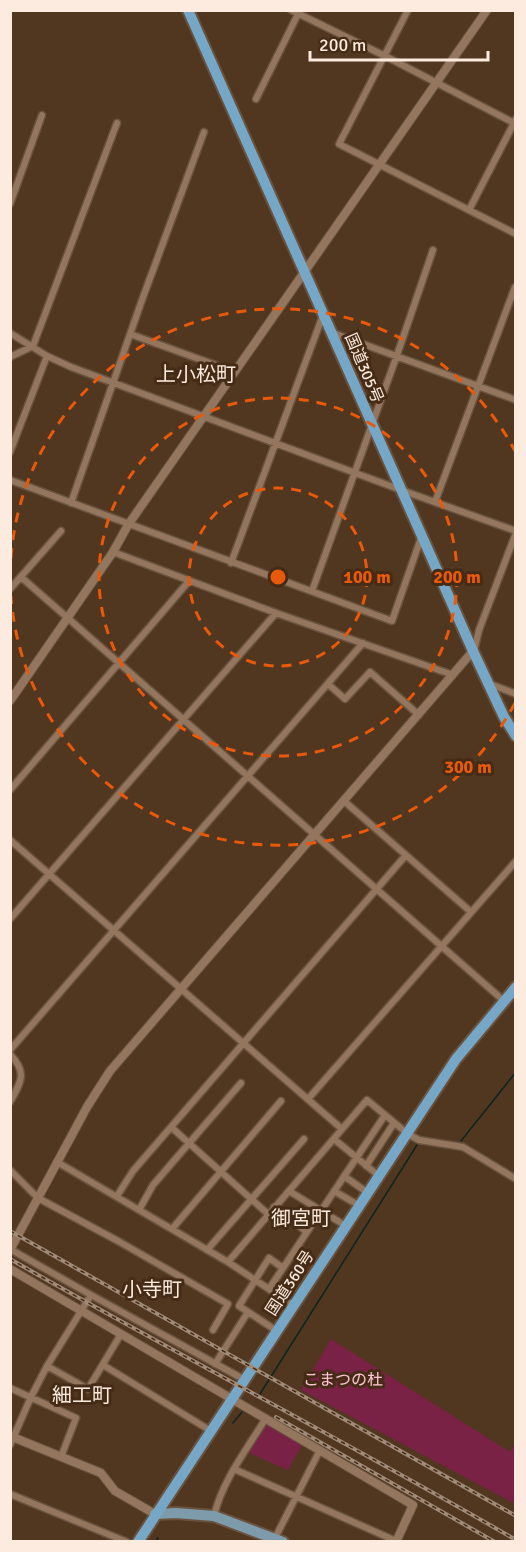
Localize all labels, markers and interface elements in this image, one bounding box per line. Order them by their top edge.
scale bar [310,24,488,62]
text: 200 m [319,34,366,56]
street label: 国道305号 [340,330,388,406]
district label: 上小松町 [156,362,236,387]
text: 100 m [343,566,391,588]
text: 200 m [433,566,481,588]
centre of rings [268,567,288,587]
text: 300 m [444,756,492,778]
district label: 御宮町 [271,1206,331,1231]
street label: 国道360号 [261,1247,319,1319]
district label: 小寺町 [122,1277,182,1302]
park label: こまつの杜 [303,1370,383,1390]
district label: 細工町 [52,1383,112,1408]

